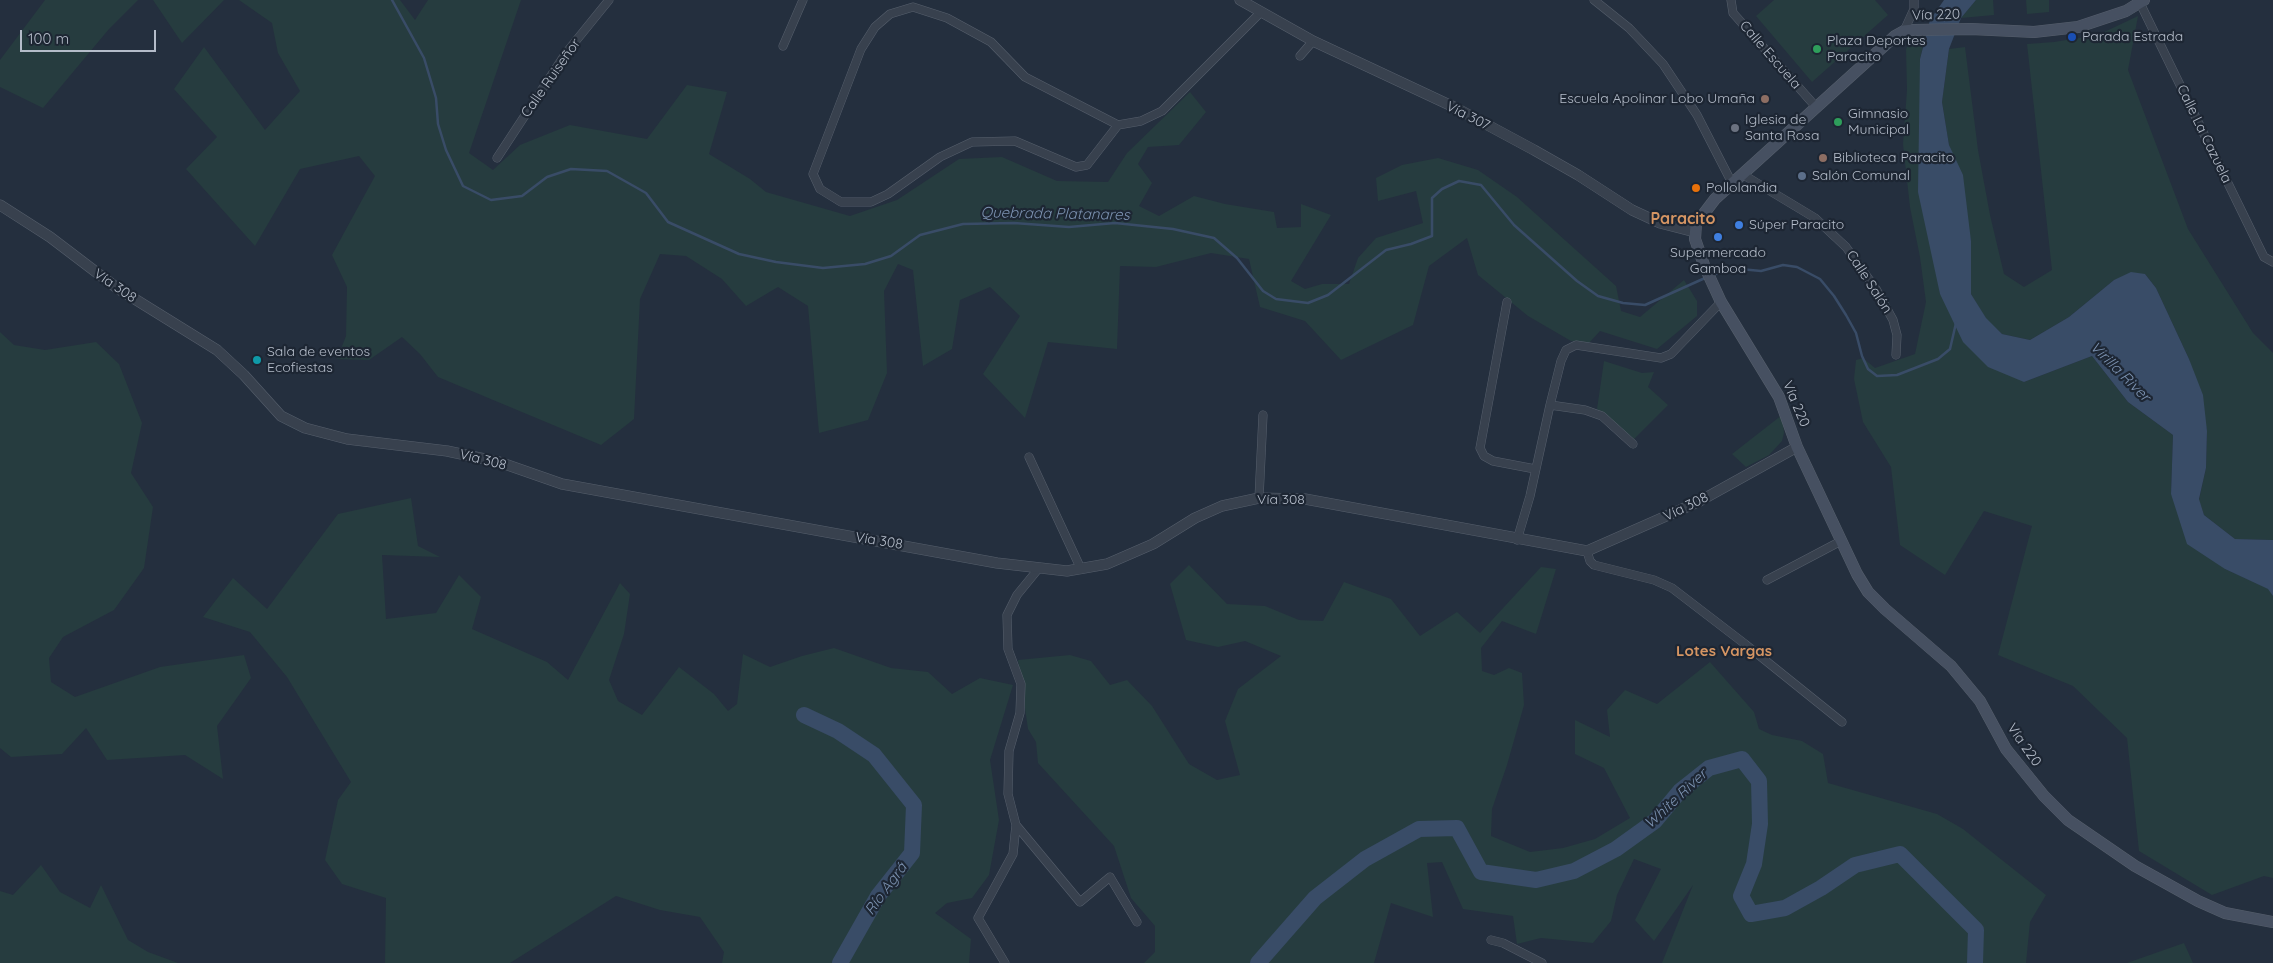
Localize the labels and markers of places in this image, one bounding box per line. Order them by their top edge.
place label: Parada Estrada [2082,29,2183,45]
marker: Parada Estrada [2066,31,2078,43]
place label: Plaza Deportes Paracito [1827,33,1926,65]
marker: Plaza Deportes Paracito [1811,43,1823,55]
place label: Escuela Apolinar Lobo Umaña [1559,91,1755,107]
marker: Escuela Apolinar Lobo Umaña [1759,93,1771,105]
place label: Gimnasio Municipal [1848,106,1909,138]
place label: Iglesia de Santa Rosa [1745,112,1819,144]
marker: Gimnasio Municipal [1832,116,1844,128]
marker: Iglesia de Santa Rosa [1729,122,1741,134]
place label: Biblioteca Paracito [1833,150,1954,166]
marker: Biblioteca Paracito [1817,152,1829,164]
place label: Salón Comunal [1812,168,1910,184]
marker: Salón Comunal [1796,170,1808,182]
place label: Pollolandia [1706,180,1777,196]
marker: Pollolandia [1690,182,1702,194]
place label: Súper Paracito [1749,217,1844,233]
marker: Súper Paracito [1733,219,1745,231]
marker: Supermercado Gamboa [1712,231,1724,243]
place label: Supermercado Gamboa [1670,245,1766,278]
place label: Sala de eventos Ecofiestas [267,344,370,377]
marker: Sala de eventos Ecofiestas [251,354,263,366]

